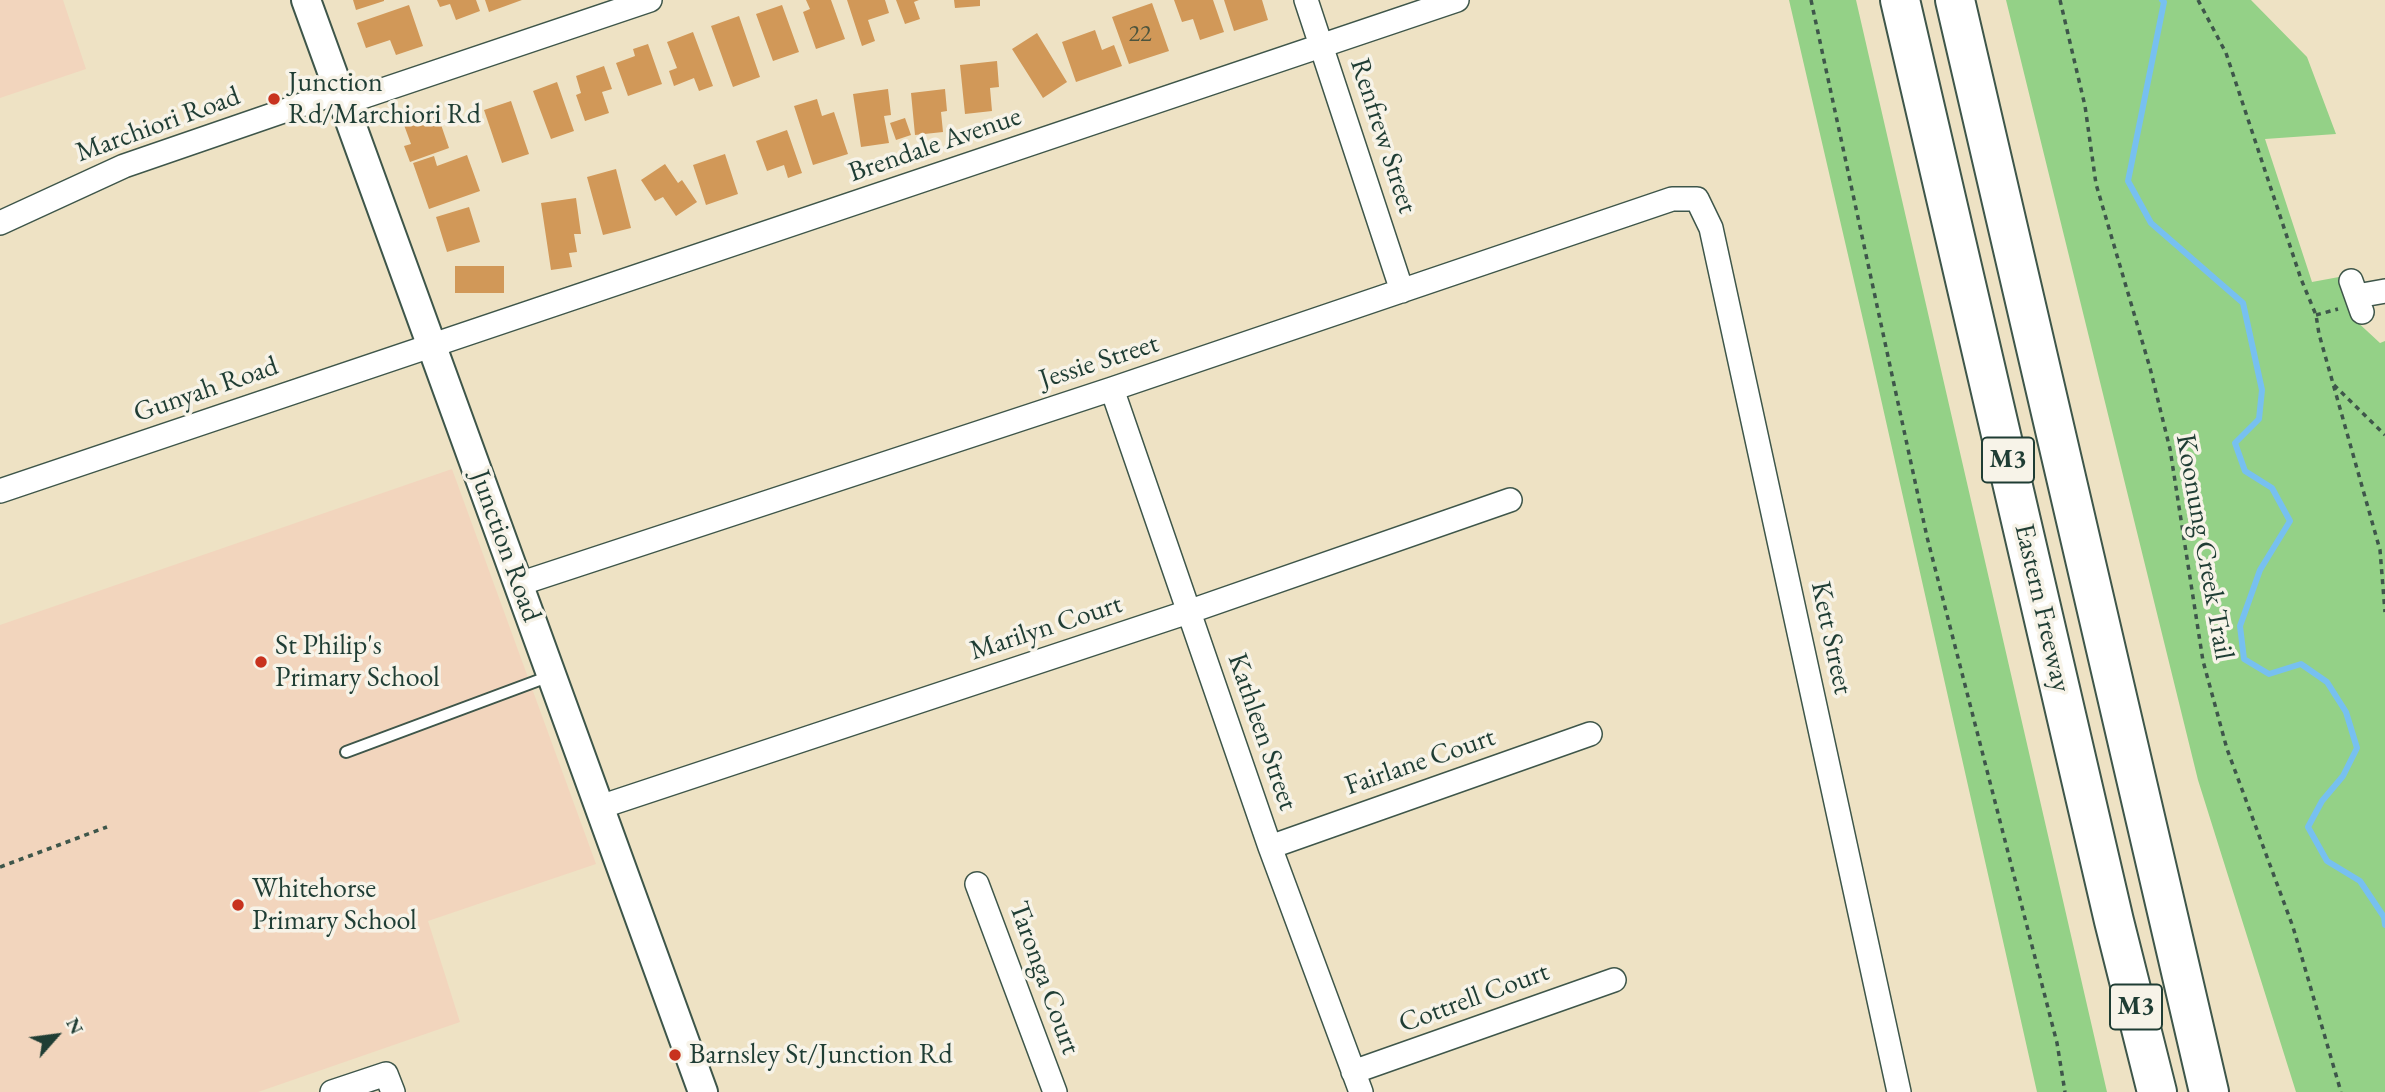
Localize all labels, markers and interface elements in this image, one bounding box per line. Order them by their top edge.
house number: 22 [1128,20,1152,48]
street label: Renfrew Street [1342,54,1424,218]
place label: Junction Rd/Marchiori Rd [288,66,481,132]
street label: Marchiori Road [71,80,245,170]
marker: Junction Rd/Marchiori Rd [266,91,282,107]
street label: Brendale Avenue [844,100,1026,190]
street label: Jessie Street [1035,327,1163,397]
street label: Gunyah Road [129,350,283,430]
street label: Koonung Creek Trail [2168,432,2240,662]
road number: M3 [1982,437,2034,482]
street label: Junction Road [462,466,548,626]
street label: Eastern Freeway [2006,520,2078,696]
street label: Kett Street [1803,578,1859,698]
street label: Marilyn Court [966,588,1126,668]
place label: St Philip's Primary School [275,629,440,695]
street label: Kathleen Street [1219,649,1305,815]
marker: St Philip's Primary School [253,654,269,670]
street label: Fairlane Court [1340,721,1500,803]
place label: Whitehorse Primary School [252,872,417,938]
marker: Whitehorse Primary School [230,897,246,913]
street label: Taronga Court [1001,897,1087,1059]
street label: Cottrell Court [1394,955,1554,1041]
road number: M3 [2110,984,2162,1030]
north arrow [21,1001,91,1071]
text: N [60,1013,90,1039]
place label: Barnsley St/Junction Rd [689,1038,953,1072]
marker: Barnsley St/Junction Rd [667,1047,683,1063]

